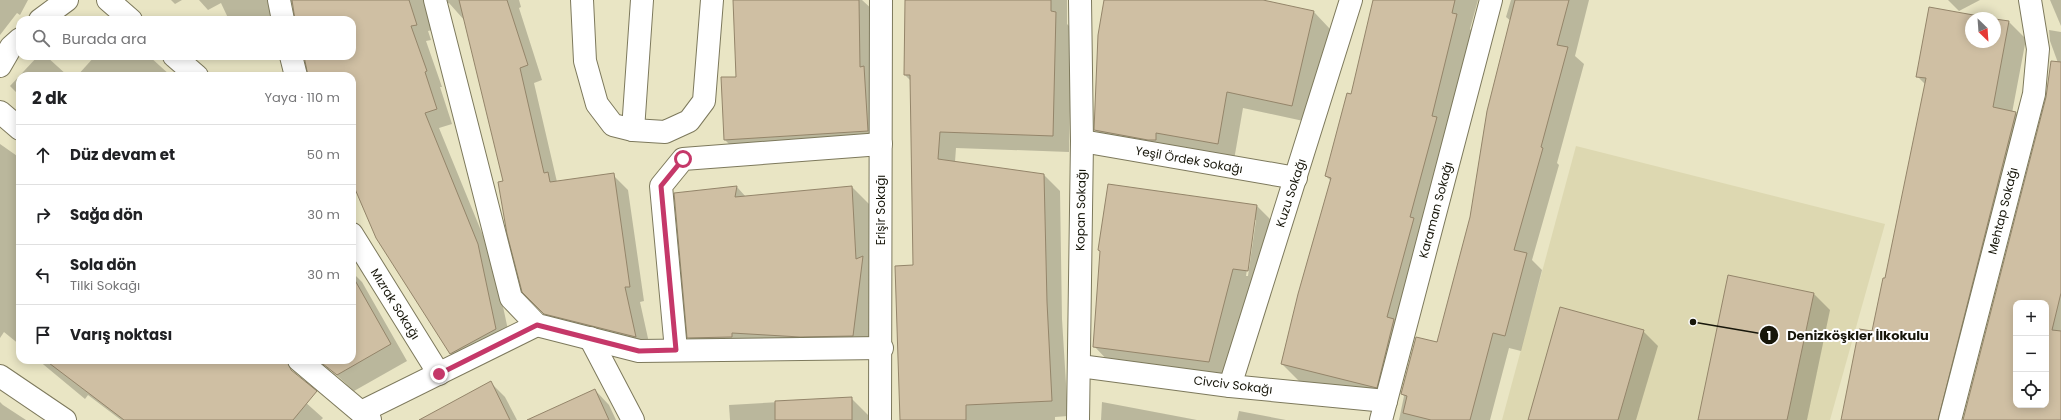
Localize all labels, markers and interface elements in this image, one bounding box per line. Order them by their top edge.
north arrow [1965,12,2001,48]
search box [16,16,356,60]
icon: search [30,27,52,49]
text: Burada ara [62,28,147,49]
text: 2 dk [32,86,67,110]
text: Yaya · 110 m [264,88,340,107]
street label: Yeşil Ördek Sokağı [1134,142,1244,177]
icon: ahead [32,144,54,166]
text: Düz devam et [70,144,175,165]
text: 50 m [307,145,340,164]
route start [674,150,692,168]
street label: Kuzu Sokağı [1271,156,1310,229]
street label: Karaman Sokağı [1414,160,1457,260]
street label: Mehtap Sokağı [1983,165,2022,256]
street label: Kopan Sokağı [1071,169,1090,251]
street label: Erişir Sokağı [872,175,889,245]
icon: right [32,204,54,226]
text: Sağa dön [70,204,143,225]
text: 30 m [307,205,340,224]
text: Sola dön [70,254,136,275]
icon: left [32,264,54,286]
text: 30 m [307,265,340,284]
street label: Mızrak Sokağı [367,265,424,343]
text: Tilki Sokağı [70,276,140,295]
map controls [2013,300,2049,408]
button: + [2013,300,2049,336]
callout: Denizköşkler İlkokulu [1759,323,1937,348]
icon: arrive [32,324,54,346]
text: Varış noktası [70,324,172,345]
text: Denizköşkler İlkokulu [1787,326,1929,345]
text: 1 [1767,327,1771,344]
button: − [2013,336,2049,372]
route end [430,365,448,383]
street label: Civciv Sokağı [1193,371,1273,398]
button: locate [2013,372,2049,408]

